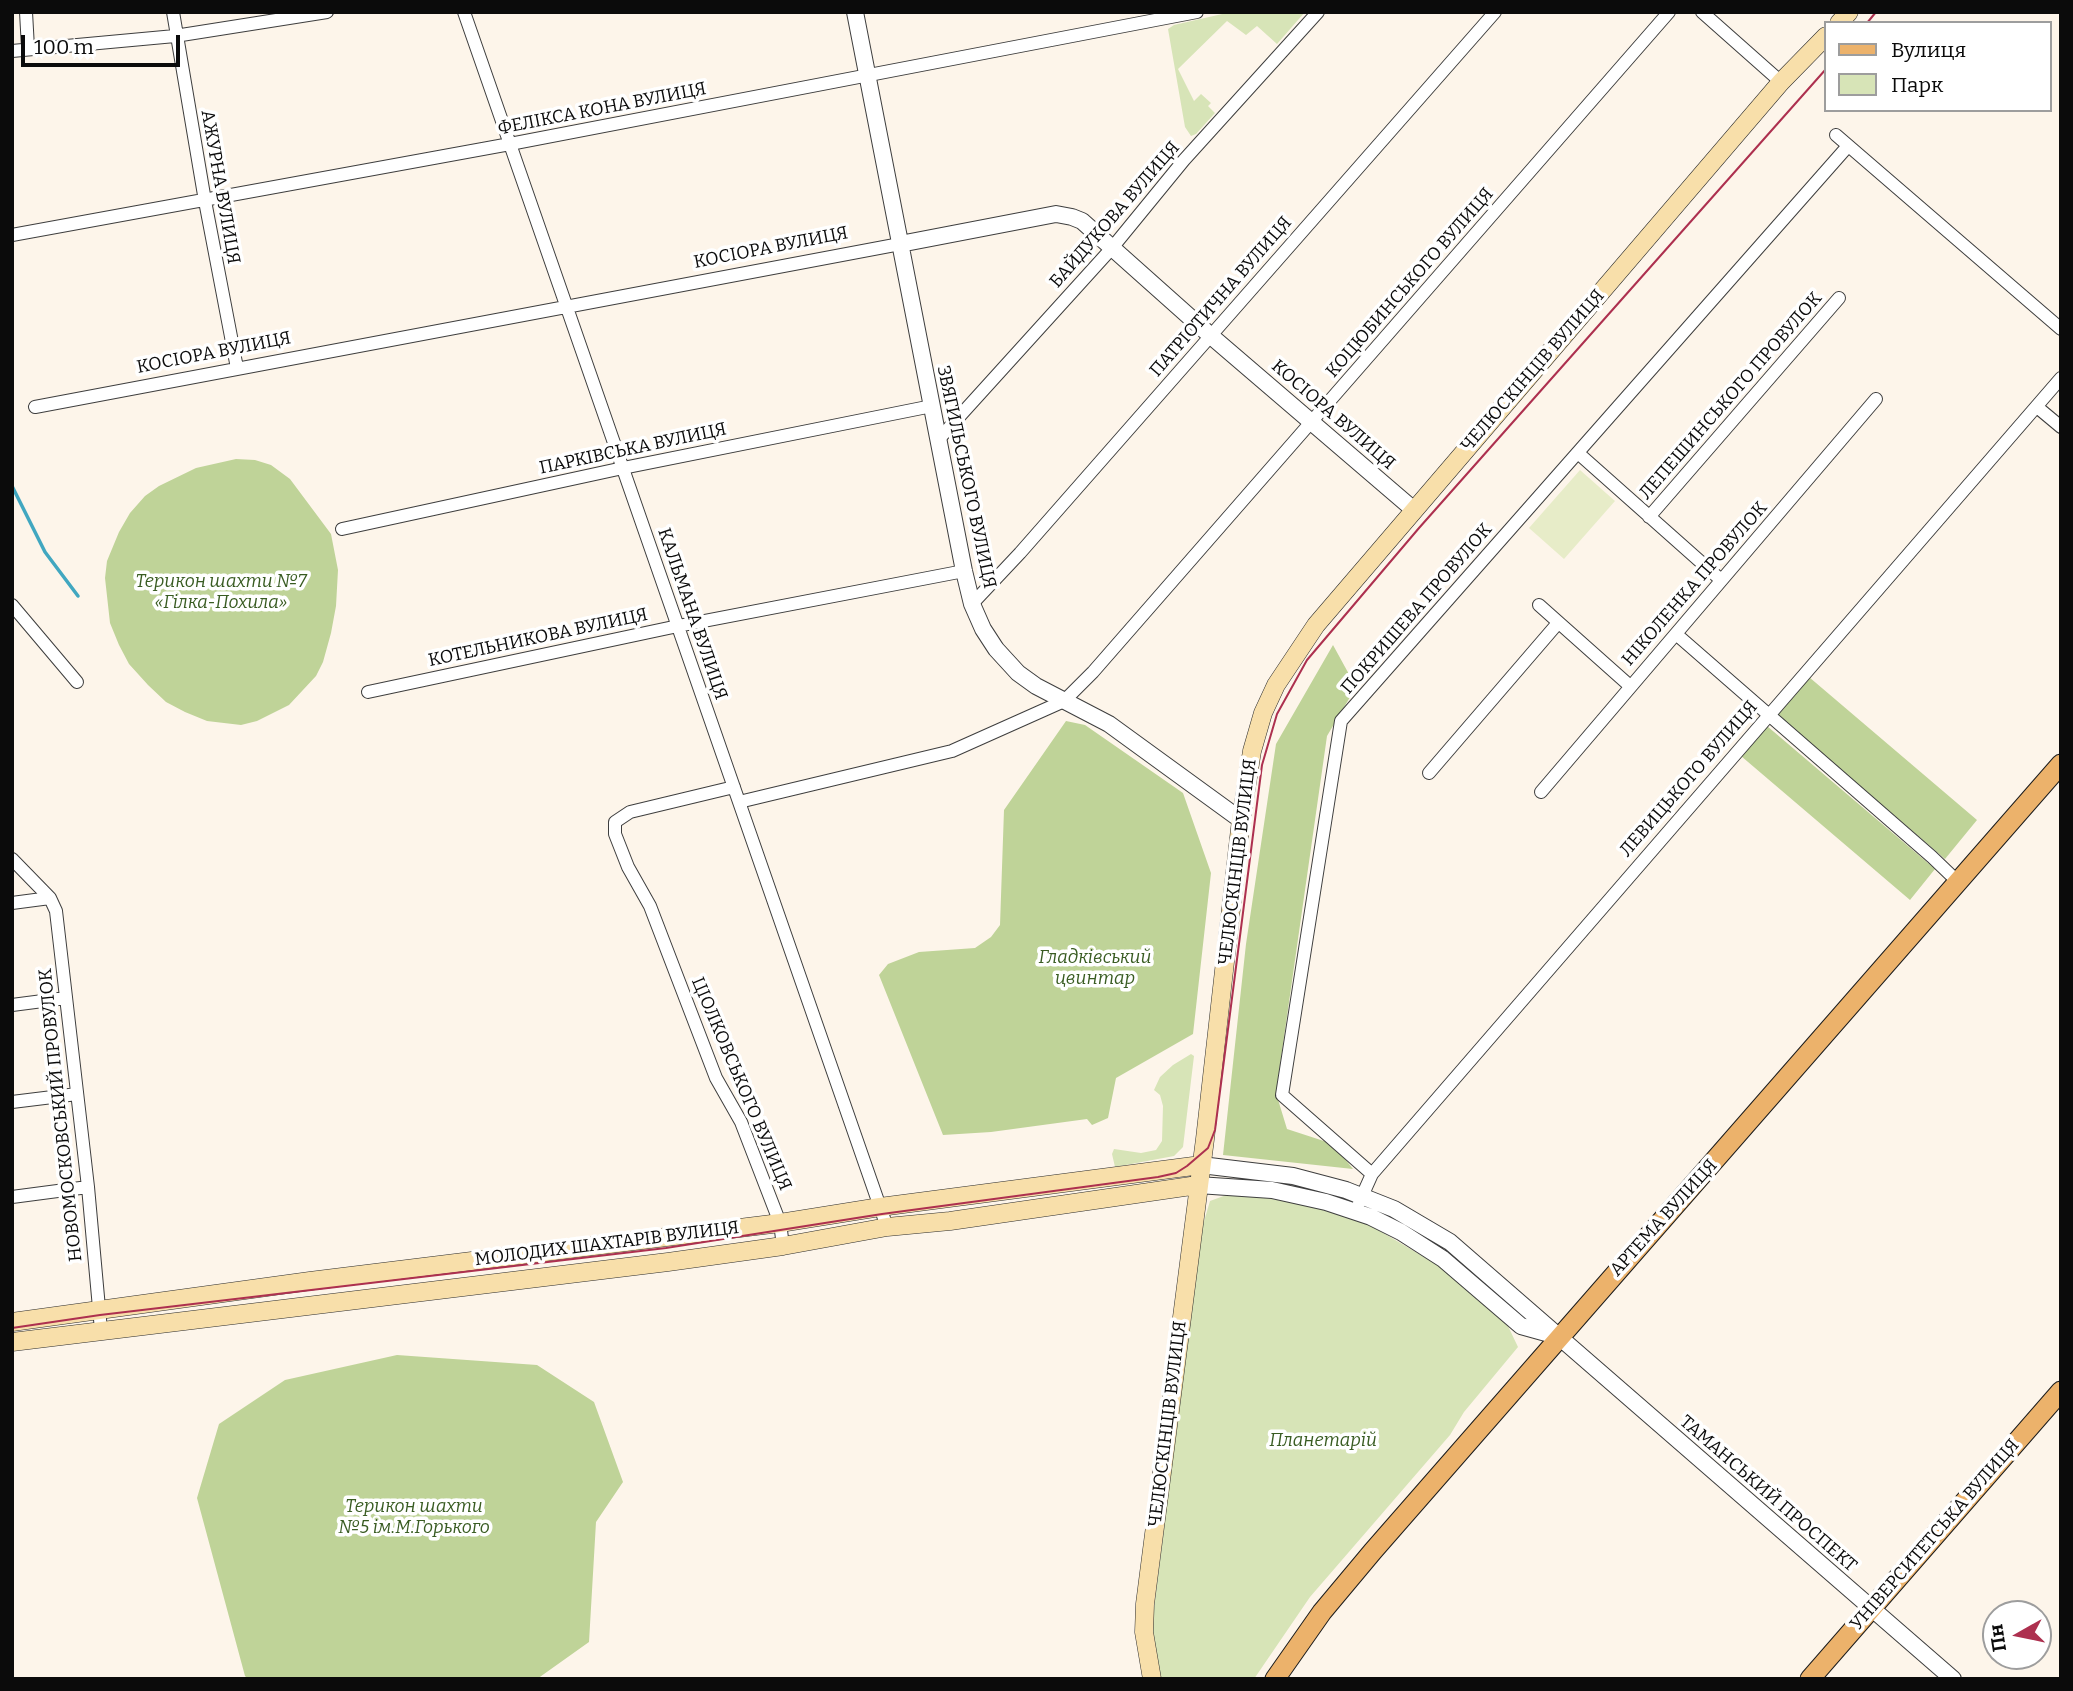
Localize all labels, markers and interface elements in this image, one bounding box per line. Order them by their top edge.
scale bar [24,21,184,65]
legend [1825,21,2052,112]
text: 100 m [34,34,94,60]
text: Вулиця [1891,37,1966,63]
text: Парк [1891,72,1943,98]
street label: ФЕЛІКСА КОНА ВУЛИЦЯ [496,78,708,140]
street label: АЖУРНА ВУЛИЦЯ [196,108,244,266]
street label: БАЙДУКОВА ВУЛИЦЯ [1046,137,1184,293]
street label: КОЦЮБИНСЬКОГО ВУЛИЦЯ [1322,184,1498,382]
street label: ПАТРІОТИЧНА ВУЛИЦЯ [1146,212,1296,382]
street label: КОСІОРА ВУЛИЦЯ [692,222,850,274]
street label: ЧЕЛЮСКІНЦІВ ВУЛИЦЯ [1457,286,1609,456]
street label: ЛЕПЕШИНСЬКОГО ПРОВУЛОК [1635,288,1827,504]
street label: КОСІОРА ВУЛИЦЯ [135,327,293,379]
street label: КОСІОРА ВУЛИЦЯ [1267,355,1399,475]
street label: ЗВЯГИЛЬСЬКОГО ВУЛИЦЯ [932,364,1000,590]
street label: ПАРКІВСЬКА ВУЛИЦЯ [538,419,728,479]
street label: НІКОЛЕНКА ПРОВУЛОК [1618,497,1772,671]
street label: ПОКРИШЕВА ПРОВУЛОК [1337,519,1497,699]
street label: КАЛЬМАНА ВУЛИЦЯ [652,525,732,703]
park label: Терикон шахти №7 «Гілка-Похила» [135,571,307,614]
street label: КОТЕЛЬНИКОВА ВУЛИЦЯ [426,604,650,672]
street label: ЛЕВИЦЬКОГО ВУЛИЦЯ [1616,697,1762,861]
street label: ЧЕЛЮСКІНЦІВ ВУЛИЦЯ [1215,758,1261,966]
park label: Гладківський цвинтар [1039,947,1151,990]
street label: НОВОМОСКОВСЬКИЙ ПРОВУЛОК [35,967,87,1263]
street label: ЦІОЛКОВСЬКОГО ВУЛИЦЯ [686,974,796,1194]
street label: АРТЕМА ВУЛИЦЯ [1606,1155,1722,1281]
street label: МОЛОДИХ ШАХТАРІВ ВУЛИЦЯ [474,1217,740,1271]
street label: ЧЕЛЮСКІНЦІВ ВУЛИЦЯ [1145,1320,1191,1528]
street label: ТАМАНСЬКИЙ ПРОСПЕКТ [1675,1411,1861,1577]
park label: Планетарій [1269,1430,1377,1452]
street label: УНІВЕРСИТЕТСЬКА ВУЛИЦЯ [1846,1435,2024,1635]
park label: Терикон шахти №5 ім.М.Горького [338,1496,490,1538]
north arrow [1982,1600,2052,1670]
text: Пн [1984,1623,2011,1653]

